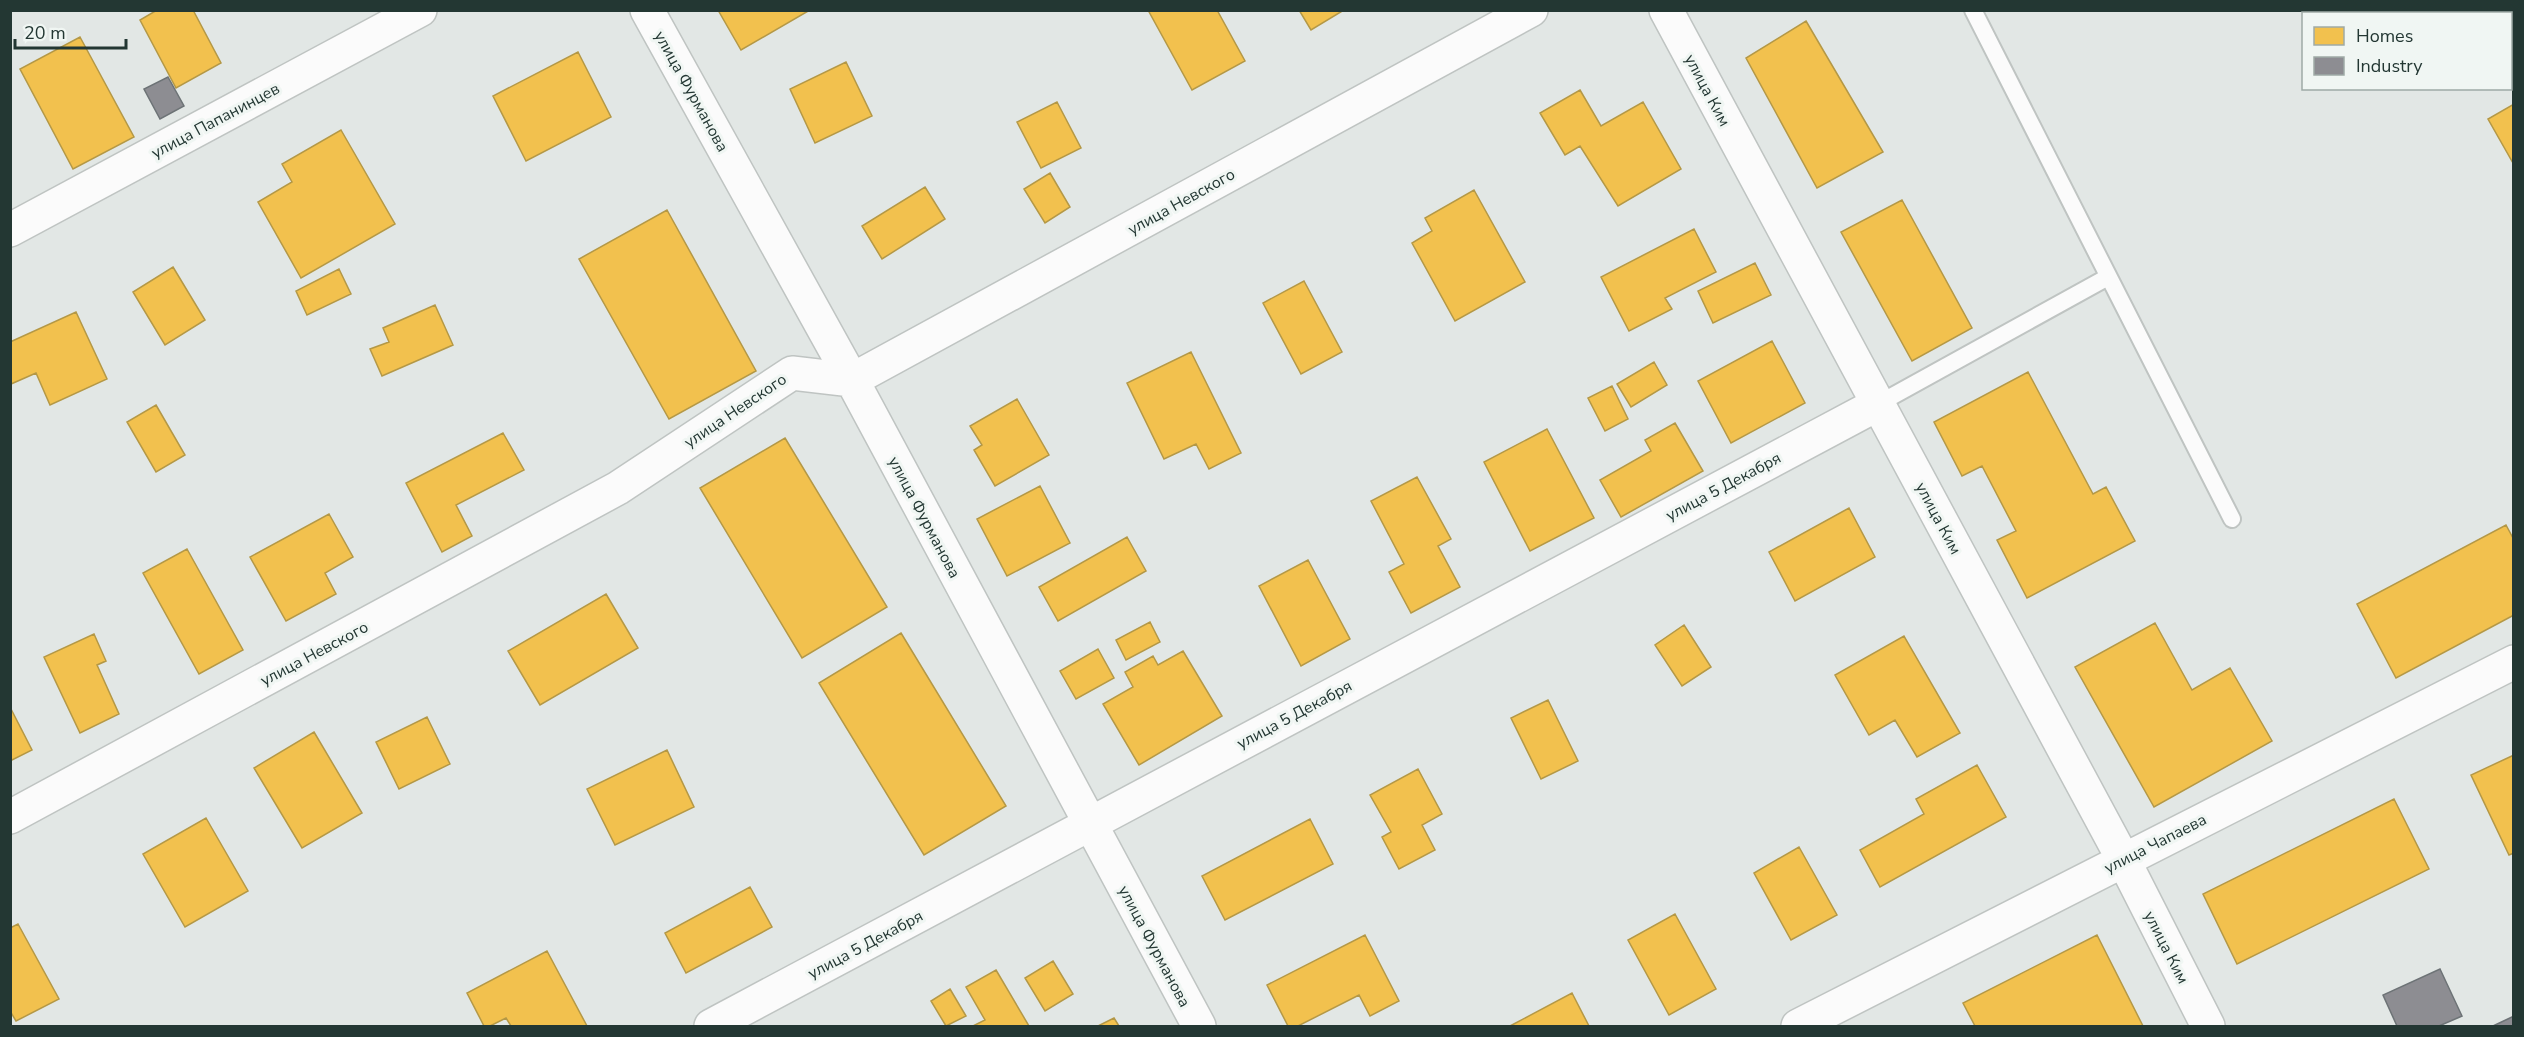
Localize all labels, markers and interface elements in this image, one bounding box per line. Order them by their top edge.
scale bar [15,12,126,50]
legend [2302,12,2512,90]
text: 20 m [24,21,66,45]
text: Homes [2356,24,2413,48]
street label: улица Фурманова [649,27,734,156]
street label: улица Ким [1679,50,1735,130]
text: Industry [2356,54,2423,78]
street label: улица Папанинцев [147,78,284,164]
street label: улица Невского [1124,163,1239,240]
street label: улица Невского [680,368,791,453]
street label: улица 5 Декабря [1662,447,1785,527]
street label: улица Фурманова [883,453,966,582]
street label: улица Ким [1910,478,1966,558]
street label: улица Невского [257,616,372,692]
street label: улица 5 Декабря [1233,675,1356,755]
street label: улица Чапаева [2100,809,2210,879]
street label: улица Фурманова [1113,882,1196,1011]
street label: улица 5 Декабря [804,905,927,985]
street label: улица Ким [2138,907,2194,988]

